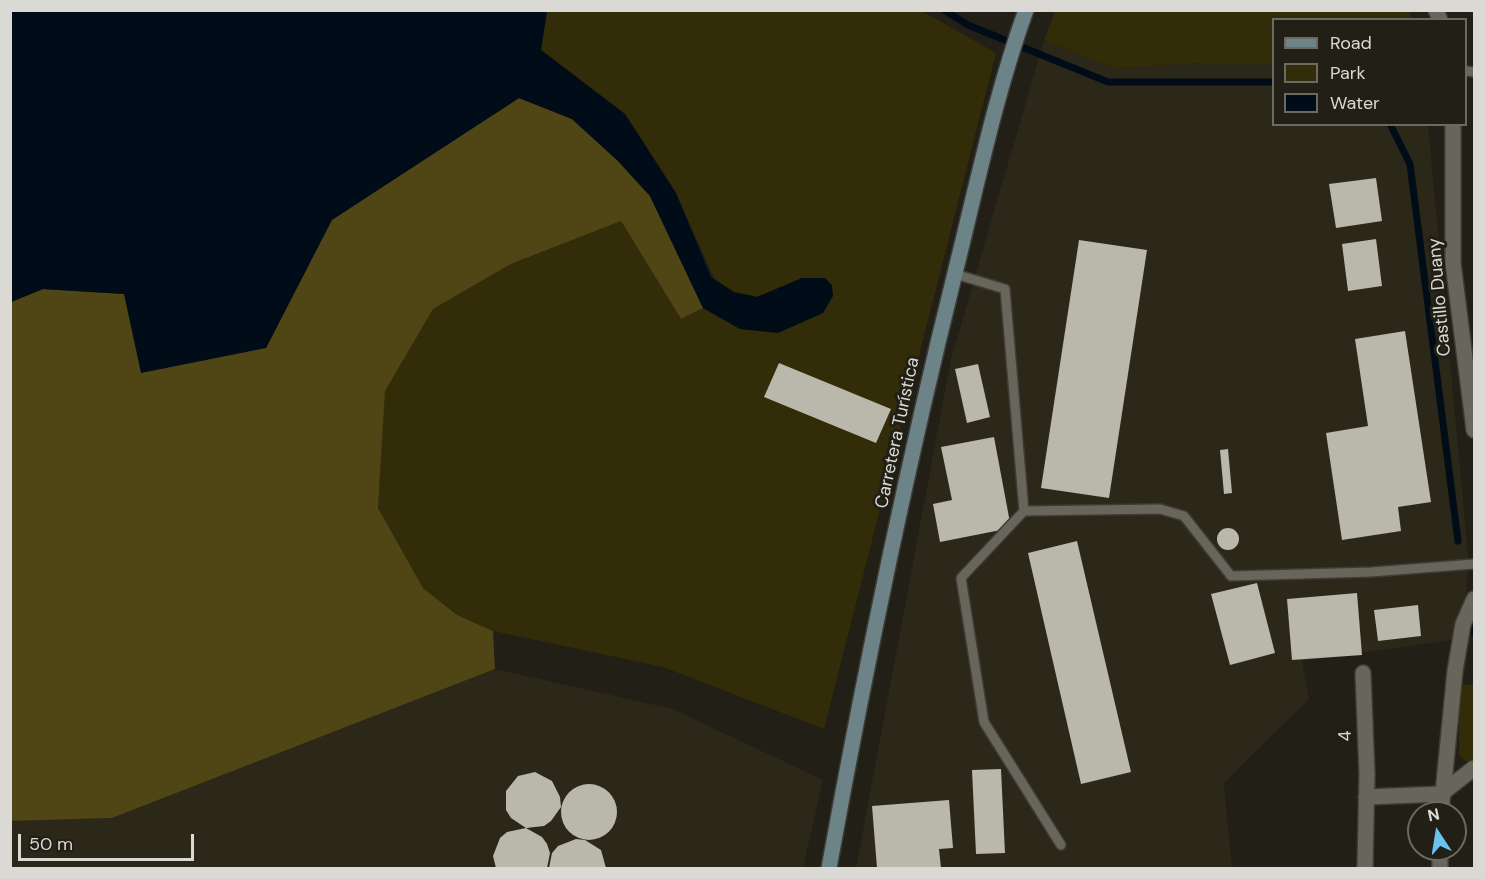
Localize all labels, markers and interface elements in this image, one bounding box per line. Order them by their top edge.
legend [1272,18,1467,126]
text: Road [1330,31,1372,55]
text: Park [1330,61,1366,85]
text: Water [1330,91,1380,115]
street label: Castillo Duany [1424,237,1456,357]
street label: Carretera Turística [871,355,925,511]
street label: 4 [1335,730,1357,742]
north arrow [1407,801,1467,861]
text: N [1426,803,1441,826]
scale bar [21,822,196,860]
text: 50 m [29,832,73,856]

